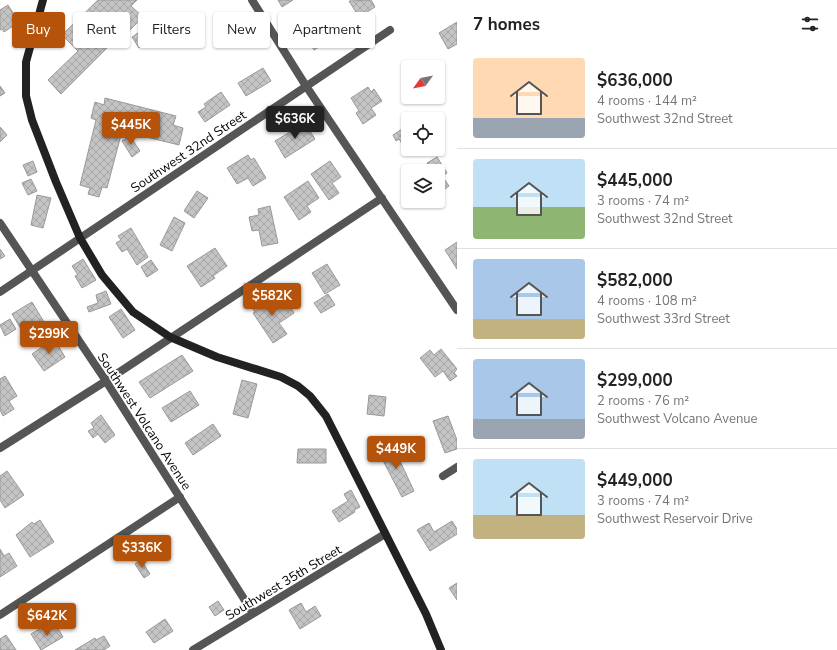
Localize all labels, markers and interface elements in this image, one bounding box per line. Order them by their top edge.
chip: Buy [12,12,65,48]
chip: Rent [73,12,130,48]
chip: Filters [138,12,205,48]
chip: New [213,12,270,48]
chip: Apartment [278,12,375,48]
text: 7 homes [473,13,540,36]
icon: filters [799,13,821,35]
north arrow [401,60,445,104]
map controls [401,60,445,208]
text: $636,000 [597,69,673,92]
icon: home [505,74,553,122]
text: 4 rooms · 144 m² [597,92,697,110]
street label: Southwest 32nd Street [127,106,250,197]
pin: $636K [267,106,323,140]
text: $636K [275,110,315,128]
text: Southwest 32nd Street [597,110,733,128]
pin: $445K [103,112,159,146]
button: locate [401,112,445,156]
text: $445K [111,116,151,134]
button: layers [401,164,445,208]
text: $445,000 [597,169,673,192]
icon: home [505,175,553,223]
text: 3 rooms · 74 m² [597,192,689,210]
text: Southwest 32nd Street [597,210,733,228]
text: $582,000 [597,269,673,292]
icon: home [505,275,553,323]
pin: $582K [244,283,300,317]
text: $582K [252,287,292,305]
text: 4 rooms · 108 m² [597,292,697,310]
text: Southwest 33rd Street [597,310,730,328]
pin: $299K [21,321,77,355]
text: $299K [29,325,69,343]
street label: Southwest Volcano Avenue [93,349,195,494]
text: $299,000 [597,369,673,392]
icon: home [505,375,553,423]
text: 2 rooms · 76 m² [597,392,689,410]
text: Southwest Volcano Avenue [597,410,757,428]
pin: $449K [368,436,424,470]
text: $449K [376,440,416,458]
text: $449,000 [597,469,673,492]
icon: home [505,475,553,523]
text: 3 rooms · 74 m² [597,492,689,510]
text: Southwest Reservoir Drive [597,510,753,528]
pin: $336K [114,535,170,569]
text: $336K [122,539,162,557]
street label: Southwest 35th Street [222,541,345,625]
pin: $642K [19,603,75,637]
text: $642K [27,607,67,625]

